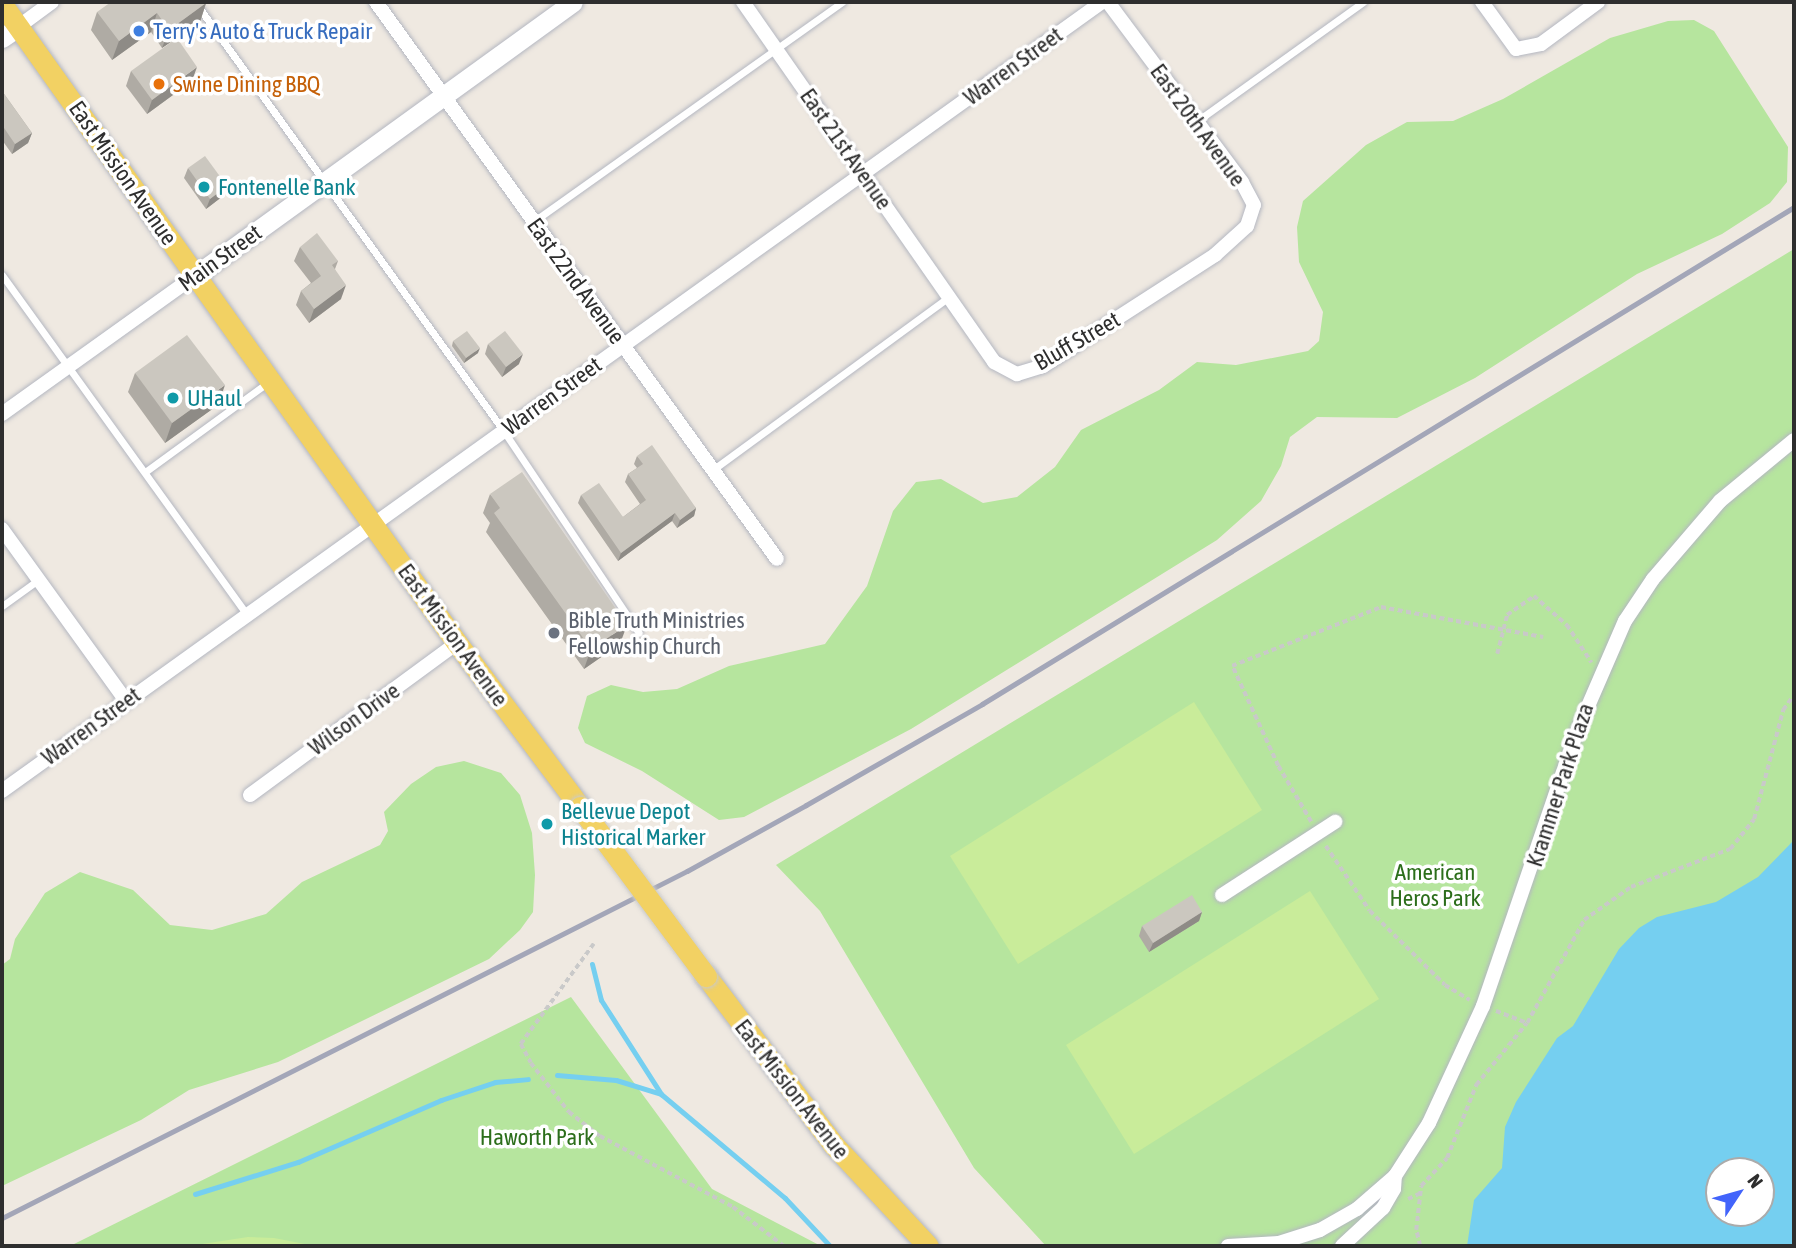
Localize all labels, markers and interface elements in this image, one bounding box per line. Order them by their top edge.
place label: Terry's Auto & Truck Repair [153,17,372,45]
street label: Warren Street [958,21,1068,111]
marker: Terry's Auto & Truck Repair [131,23,147,39]
street label: East 20th Avenue [1144,58,1252,192]
place label: Swine Dining BBQ [173,70,320,98]
marker: Swine Dining BBQ [151,76,167,92]
street label: East 21st Avenue [794,83,898,215]
street label: East Mission Avenue [63,96,183,250]
place label: Fontenelle Bank [218,173,356,201]
marker: Fontenelle Bank [196,179,212,195]
street label: East 22nd Avenue [521,213,631,349]
street label: Main Street [173,219,267,297]
street label: Bluff Street [1029,306,1125,376]
street label: Warren Street [497,351,607,441]
place label: UHaul [187,384,242,412]
marker: UHaul [165,390,181,406]
street label: East Mission Avenue [392,558,514,712]
place label: Bible Truth Ministries Fellowship Church [568,606,745,660]
marker: Bible Truth Ministries Fellowship Church [546,625,562,641]
street label: Wilson Drive [303,677,405,761]
street label: Warren Street [36,681,146,771]
street label: Krammer Park Plaza [1521,700,1599,870]
place label: Bellevue Depot Historical Marker [561,797,705,851]
marker: Bellevue Depot Historical Marker [539,816,555,832]
park label: American Heros Park [1389,858,1481,912]
street label: East Mission Avenue [729,1014,855,1164]
park label: Haworth Park [480,1123,594,1151]
north arrow [1705,1157,1775,1227]
text: N [1743,1170,1768,1192]

